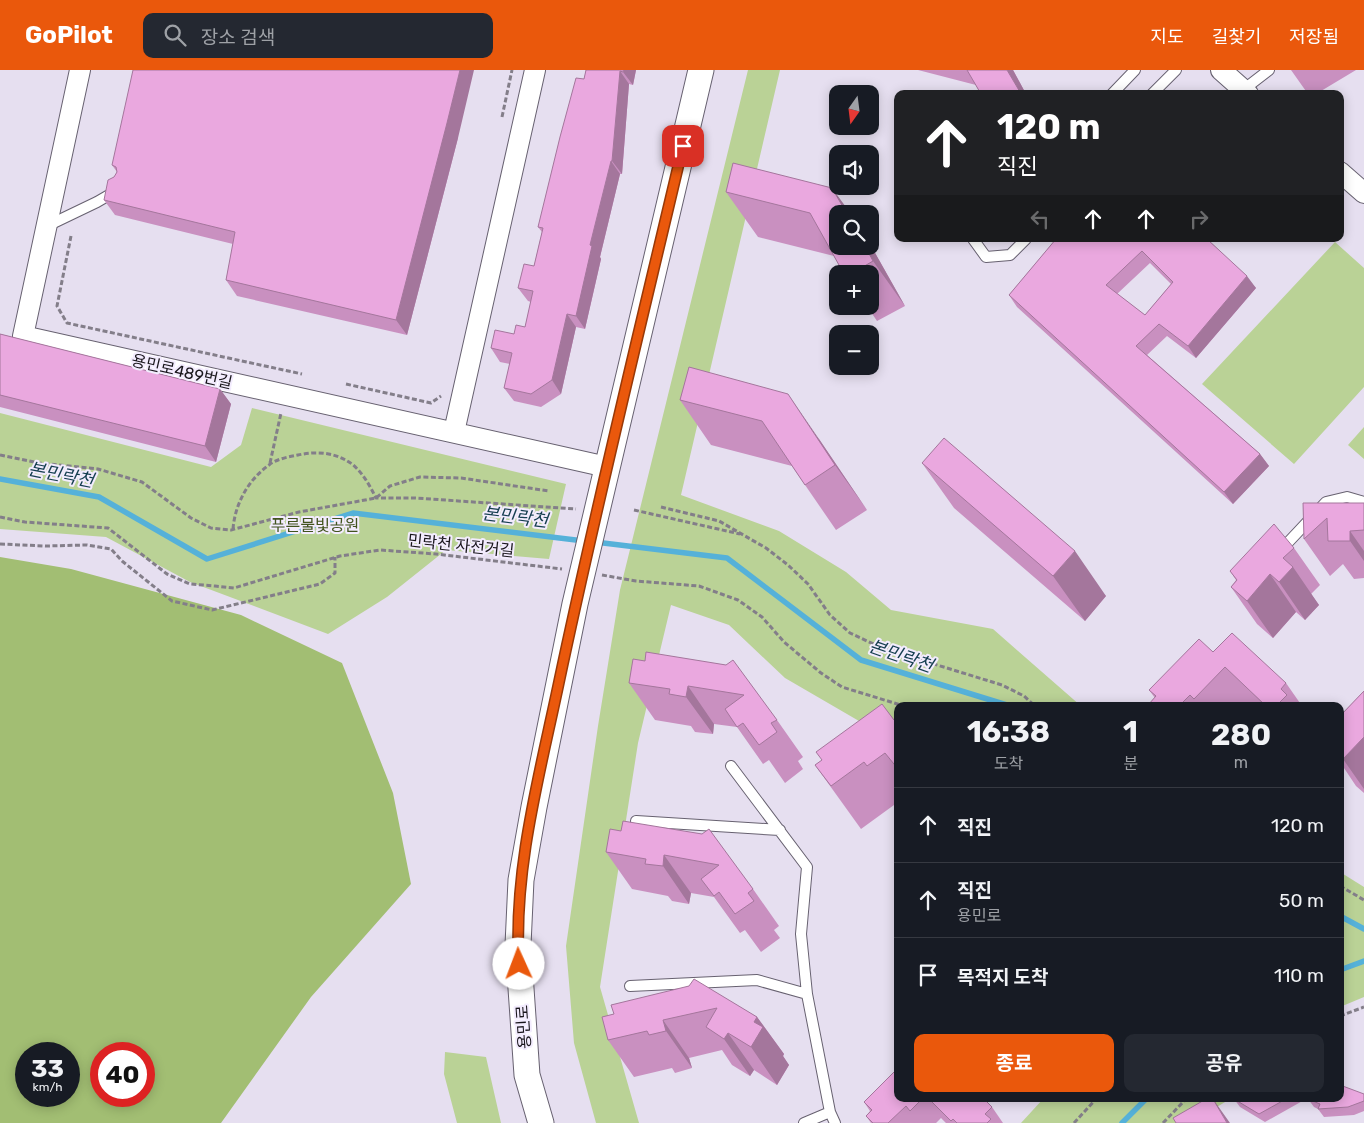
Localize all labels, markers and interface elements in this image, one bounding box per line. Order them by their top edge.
search box [143,13,493,58]
text: GoPilot [25,21,113,49]
icon: search [161,21,189,49]
text: 장소 검색 [201,26,275,49]
text: 지도 [1151,26,1184,48]
text: 길찾기 [1212,26,1261,48]
text: 저장됨 [1289,26,1339,48]
north arrow [829,85,879,135]
map controls [829,85,879,375]
text: 120 m [997,106,1100,148]
icon: ahead [914,110,979,175]
pin [662,125,704,167]
icon: arrive [669,132,697,160]
button: sound [829,145,879,195]
text: 직진 [997,153,1037,180]
button: search [829,205,879,255]
icon: left [1026,205,1054,233]
icon: ahead [1079,205,1107,233]
icon: ahead [1132,205,1160,233]
icon: right [1185,205,1213,233]
button: + [829,265,879,315]
button: − [829,325,879,375]
street label: 용민로489번길 [129,351,234,392]
water label: 본민락천 [26,458,98,493]
water label: 본민락천 [481,502,552,532]
park label: 푸른물빛공원 [271,516,359,535]
street label: 민락천 자전거길 [407,530,515,561]
water label: 본민락천 [866,635,938,678]
text: 16:38 [967,714,1050,750]
text: 1 [1123,714,1138,750]
text: 280 [1211,717,1271,753]
text: m [1234,753,1248,772]
text: 도착 [994,754,1023,773]
text: 분 [1123,754,1138,773]
icon: ahead [914,811,942,839]
text: 120 m [1271,814,1324,837]
text: 직진 [957,816,992,839]
text: 직진 [957,879,992,902]
icon: ahead [914,886,942,914]
text: 50 m [1279,889,1324,912]
text: 용민로 [957,906,1001,925]
position arrow [492,937,544,989]
icon: arrive [914,961,942,989]
text: 110 m [1274,964,1324,987]
text: 목적지 도착 [957,966,1048,989]
street label: 용민로 [512,1004,535,1050]
button: 종료 [914,1034,1114,1092]
button: 공유 [1124,1034,1324,1092]
speed limit sign: 40 [90,1042,155,1107]
text: 33 [31,1054,64,1083]
text: km/h [33,1080,62,1094]

